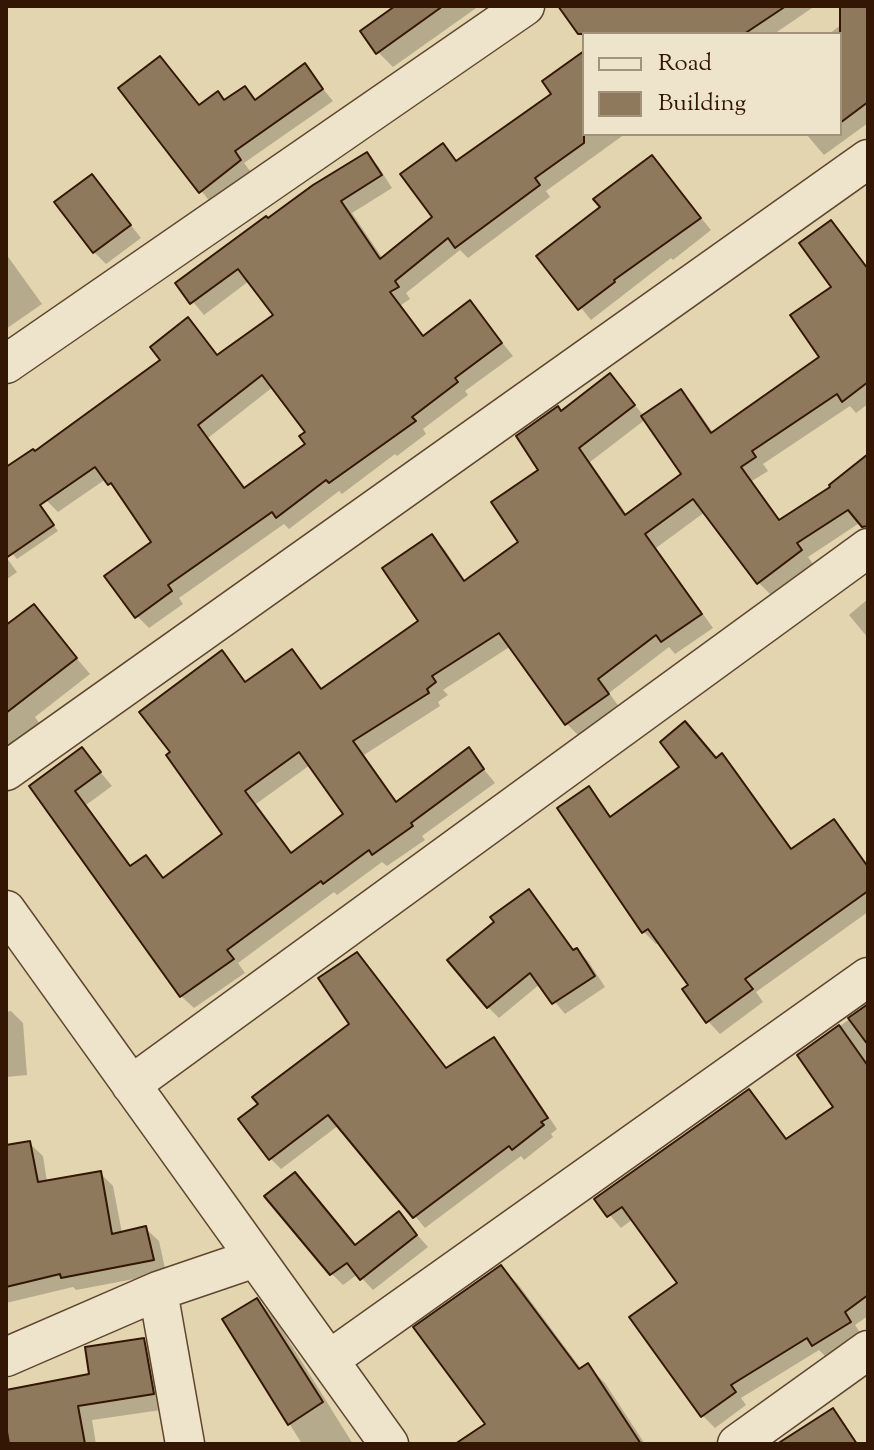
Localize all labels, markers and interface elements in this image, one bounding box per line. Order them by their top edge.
legend [582,32,842,136]
text: Road [658,47,712,81]
text: Building [658,87,746,121]

